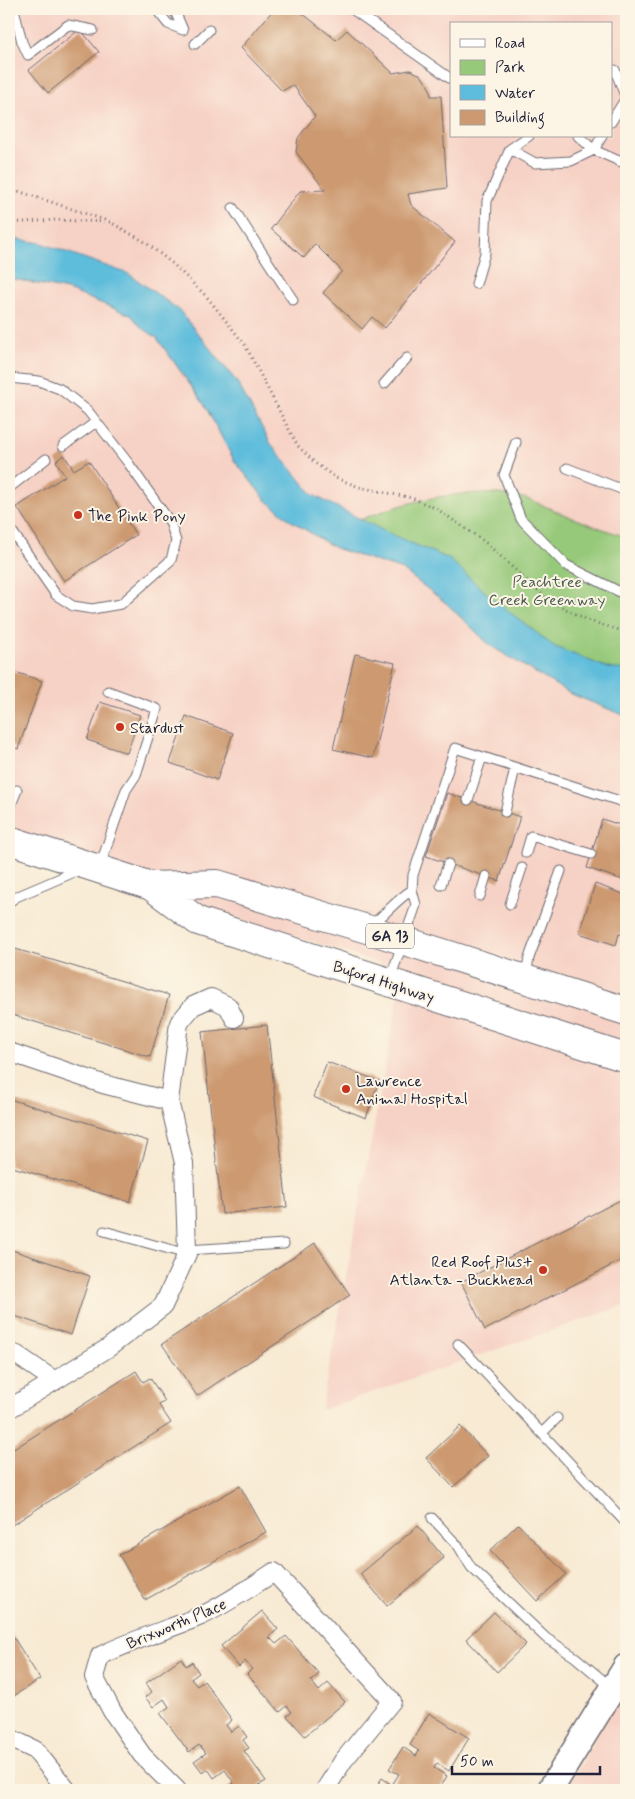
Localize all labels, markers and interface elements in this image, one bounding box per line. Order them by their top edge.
legend [450,22,612,138]
text: Road [495,34,525,54]
text: Park [495,58,525,78]
text: Water [495,84,535,104]
text: Building [495,108,545,129]
place label: The Pink Pony [88,506,186,527]
marker: The Pink Pony [72,509,84,521]
park label: Peachtree Creek Greenway [489,572,605,611]
place label: Stardust [130,718,184,739]
marker: Stardust [114,721,126,733]
road number: GA 13 [366,924,414,948]
street label: Buford Highway [330,956,437,1011]
place label: Lawrence Animal Hospital [356,1071,468,1110]
marker: Lawrence Animal Hospital [340,1083,352,1095]
place label: Red Roof Plus+ Atlanta - Buckhead [389,1252,533,1291]
marker: Red Roof Plus+ Atlanta - Buckhead [537,1264,549,1276]
street label: Brixworth Place [124,1594,230,1655]
scale bar [452,1744,600,1776]
text: 50 m [460,1752,494,1772]

